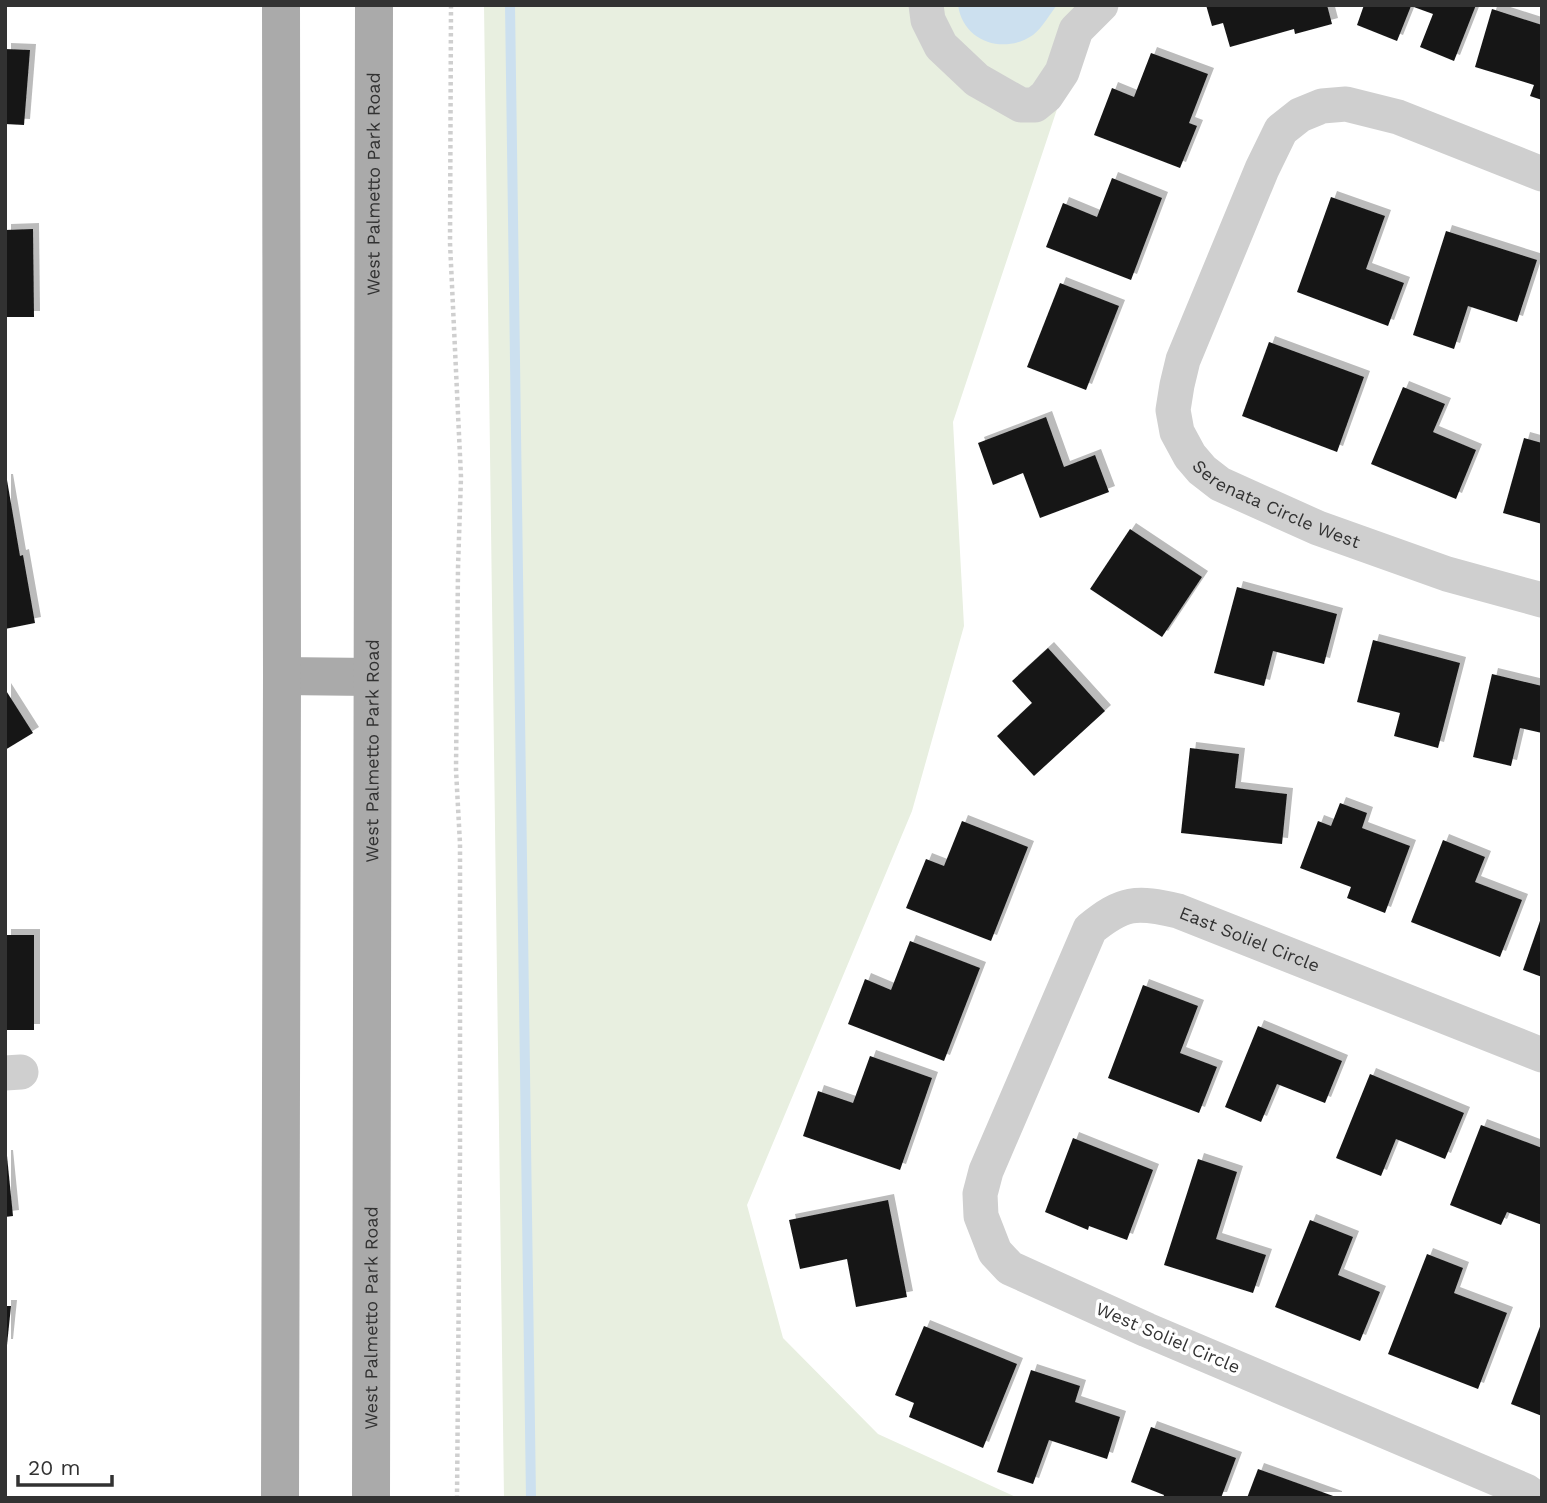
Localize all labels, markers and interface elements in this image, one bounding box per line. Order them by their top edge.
street label: West Palmetto Park Road [362,72,384,296]
street label: Serenata Circle West [1188,455,1364,552]
street label: West Palmetto Park Road [361,639,383,863]
street label: East Soliel Circle [1176,902,1323,976]
street label: West Palmetto Park Road [360,1206,382,1430]
street label: West Soliel Circle [1093,1298,1243,1377]
scale bar [18,1444,112,1488]
text: 20 m [28,1455,80,1480]

